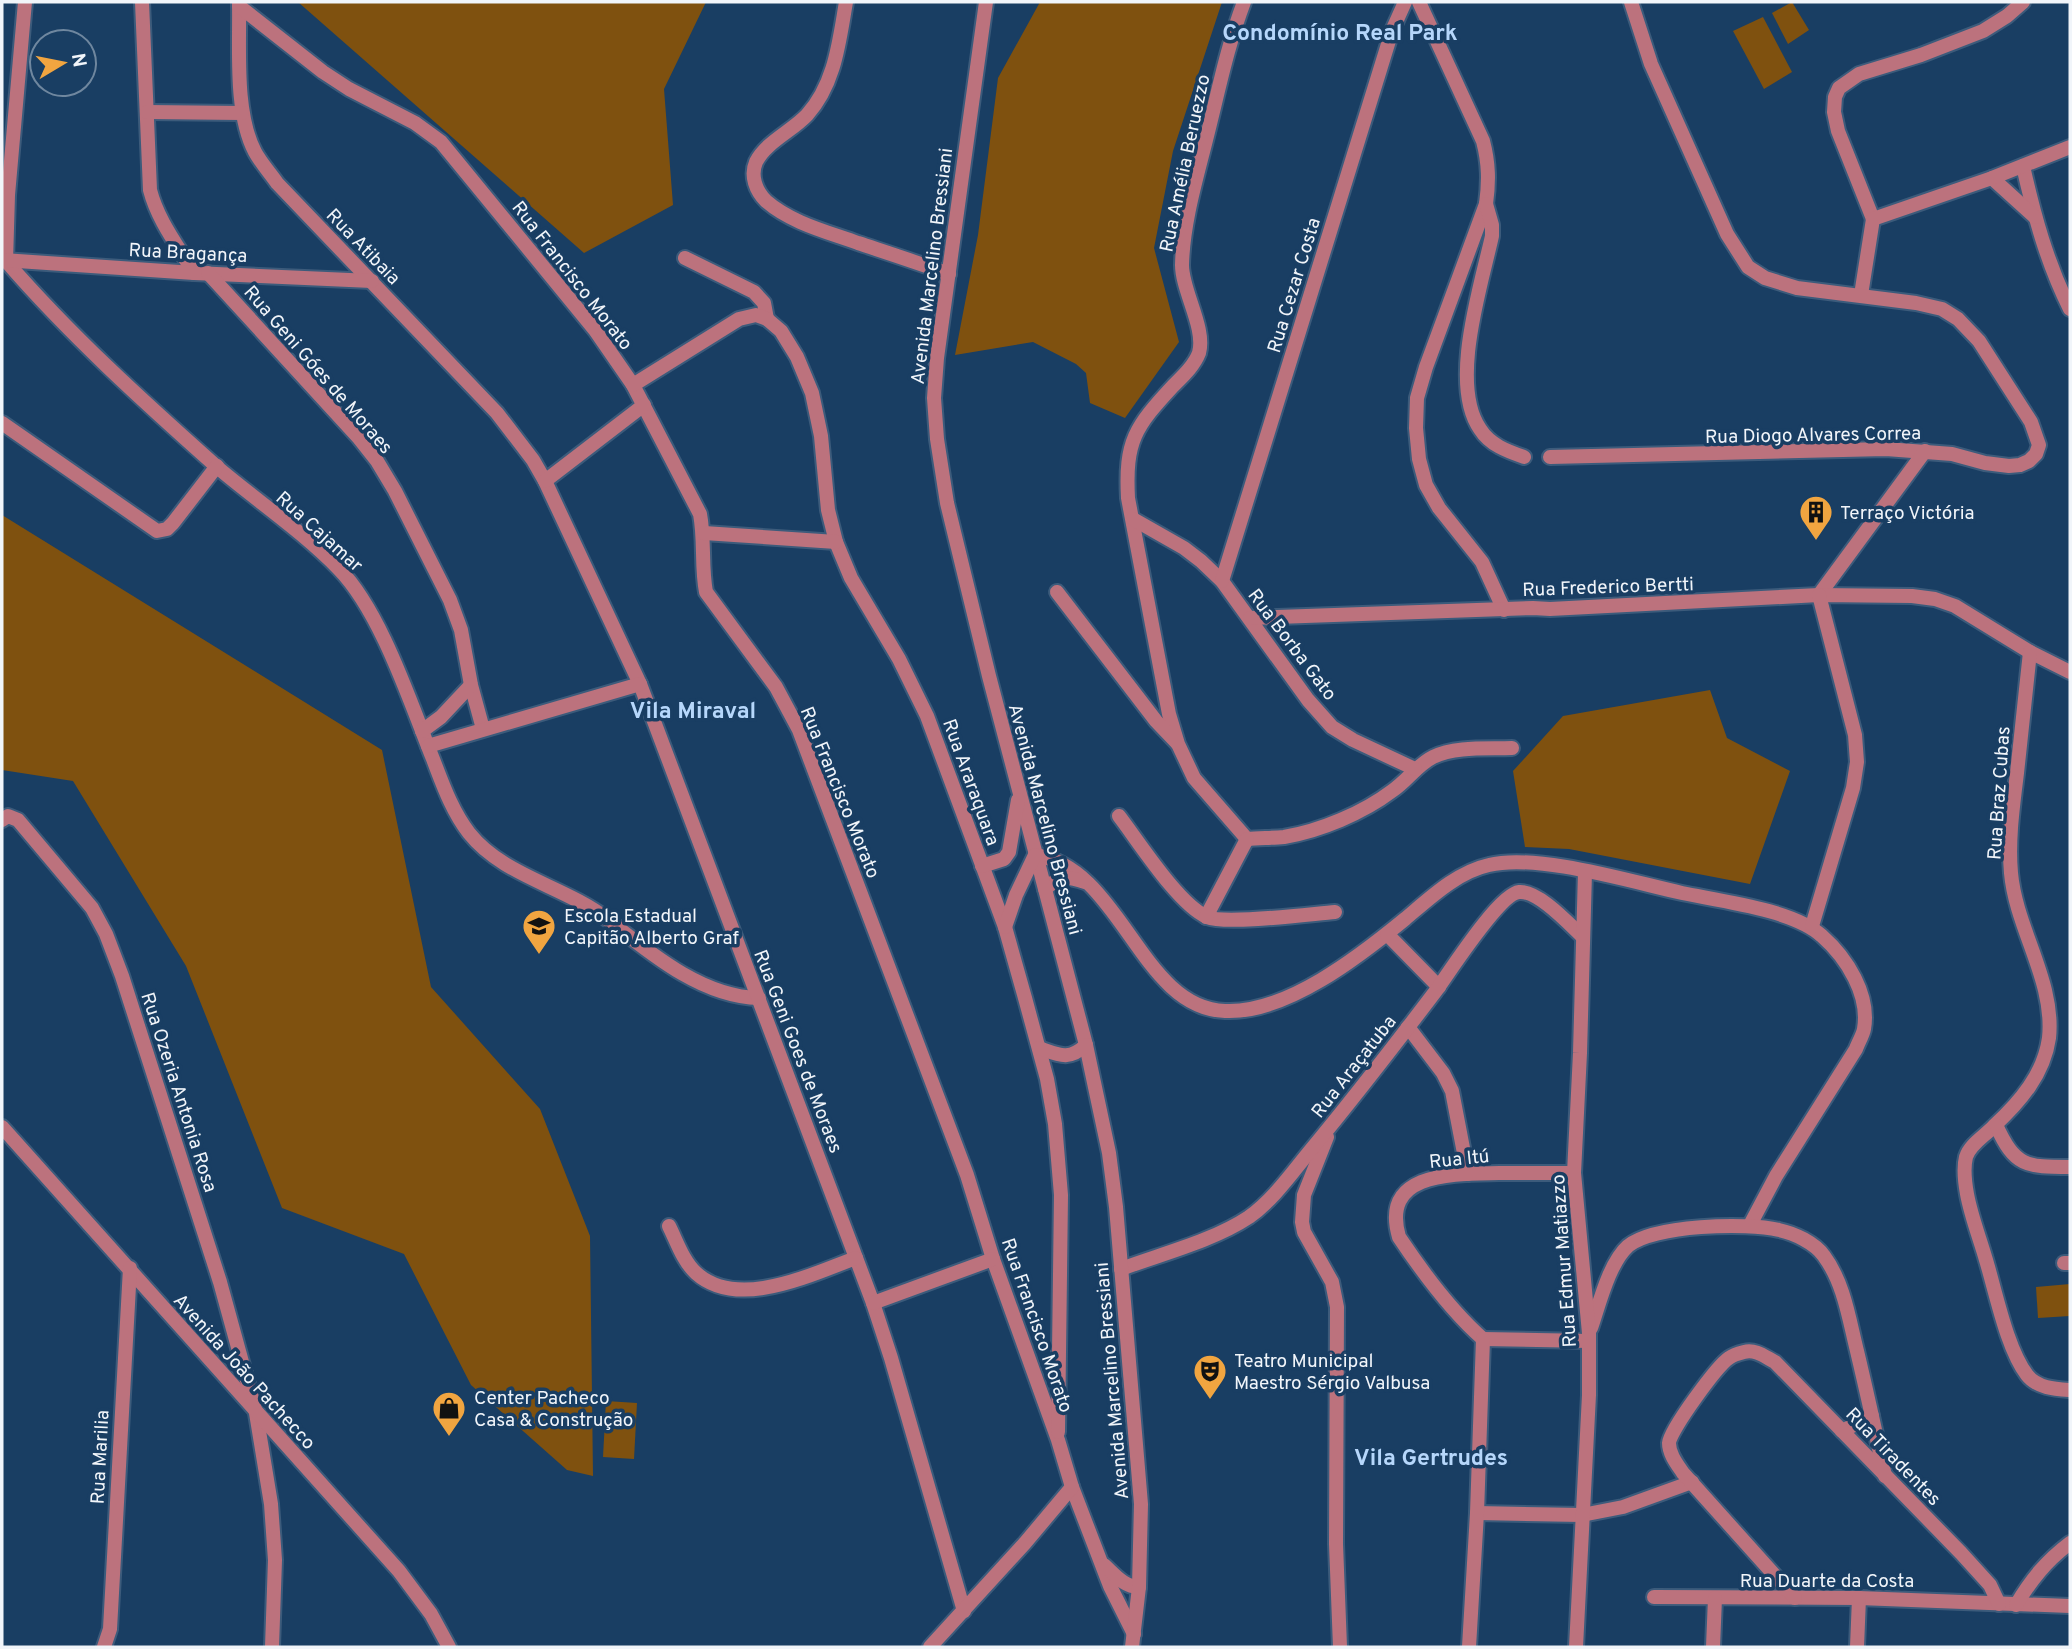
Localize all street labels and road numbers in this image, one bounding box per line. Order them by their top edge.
street label: Rua Amélia Beruezzo [1155,72,1217,255]
street label: Avenida Marcelino Bressiani [907,147,959,386]
street label: Rua Francisco Morato [506,197,637,356]
street label: Rua Atibaia [320,204,405,291]
street label: Rua Cezar Costa [1263,215,1327,356]
street label: Rua Bragança [128,239,248,269]
street label: Rua Geni Góes de Moraes [238,281,397,460]
street label: Rua Diogo Alvares Correa [1705,422,1921,450]
street label: Rua Cajamar [270,487,368,578]
street label: Rua Frederico Bertti [1522,573,1694,603]
street label: Rua Borba Gato [1242,585,1341,706]
street label: Avenida Marcelino Bressiani [1002,701,1086,938]
street label: Rua Francisco Morato [794,703,885,882]
street label: Rua Araraquara [936,716,1004,849]
street label: Rua Braz Cubas [1983,725,2017,861]
street label: Rua Geni Goes de Moraes [747,947,847,1157]
street label: Rua Ozeria Antonia Rosa [134,990,222,1196]
street label: Rua Araçatuba [1307,1011,1402,1124]
street label: Rua Itú [1428,1145,1491,1175]
street label: Rua Edmur Matiazzo [1547,1174,1583,1348]
street label: Rua Francisco Morato [995,1235,1077,1416]
street label: Avenida Marcelino Bressiani [1091,1261,1135,1500]
street label: Avenida João Pachecco [167,1289,320,1455]
street label: Rua Tiradentes [1840,1403,1945,1512]
street label: Rua Marilia [87,1409,115,1505]
street label: Rua Duarte da Costa [1740,1570,1914,1594]

